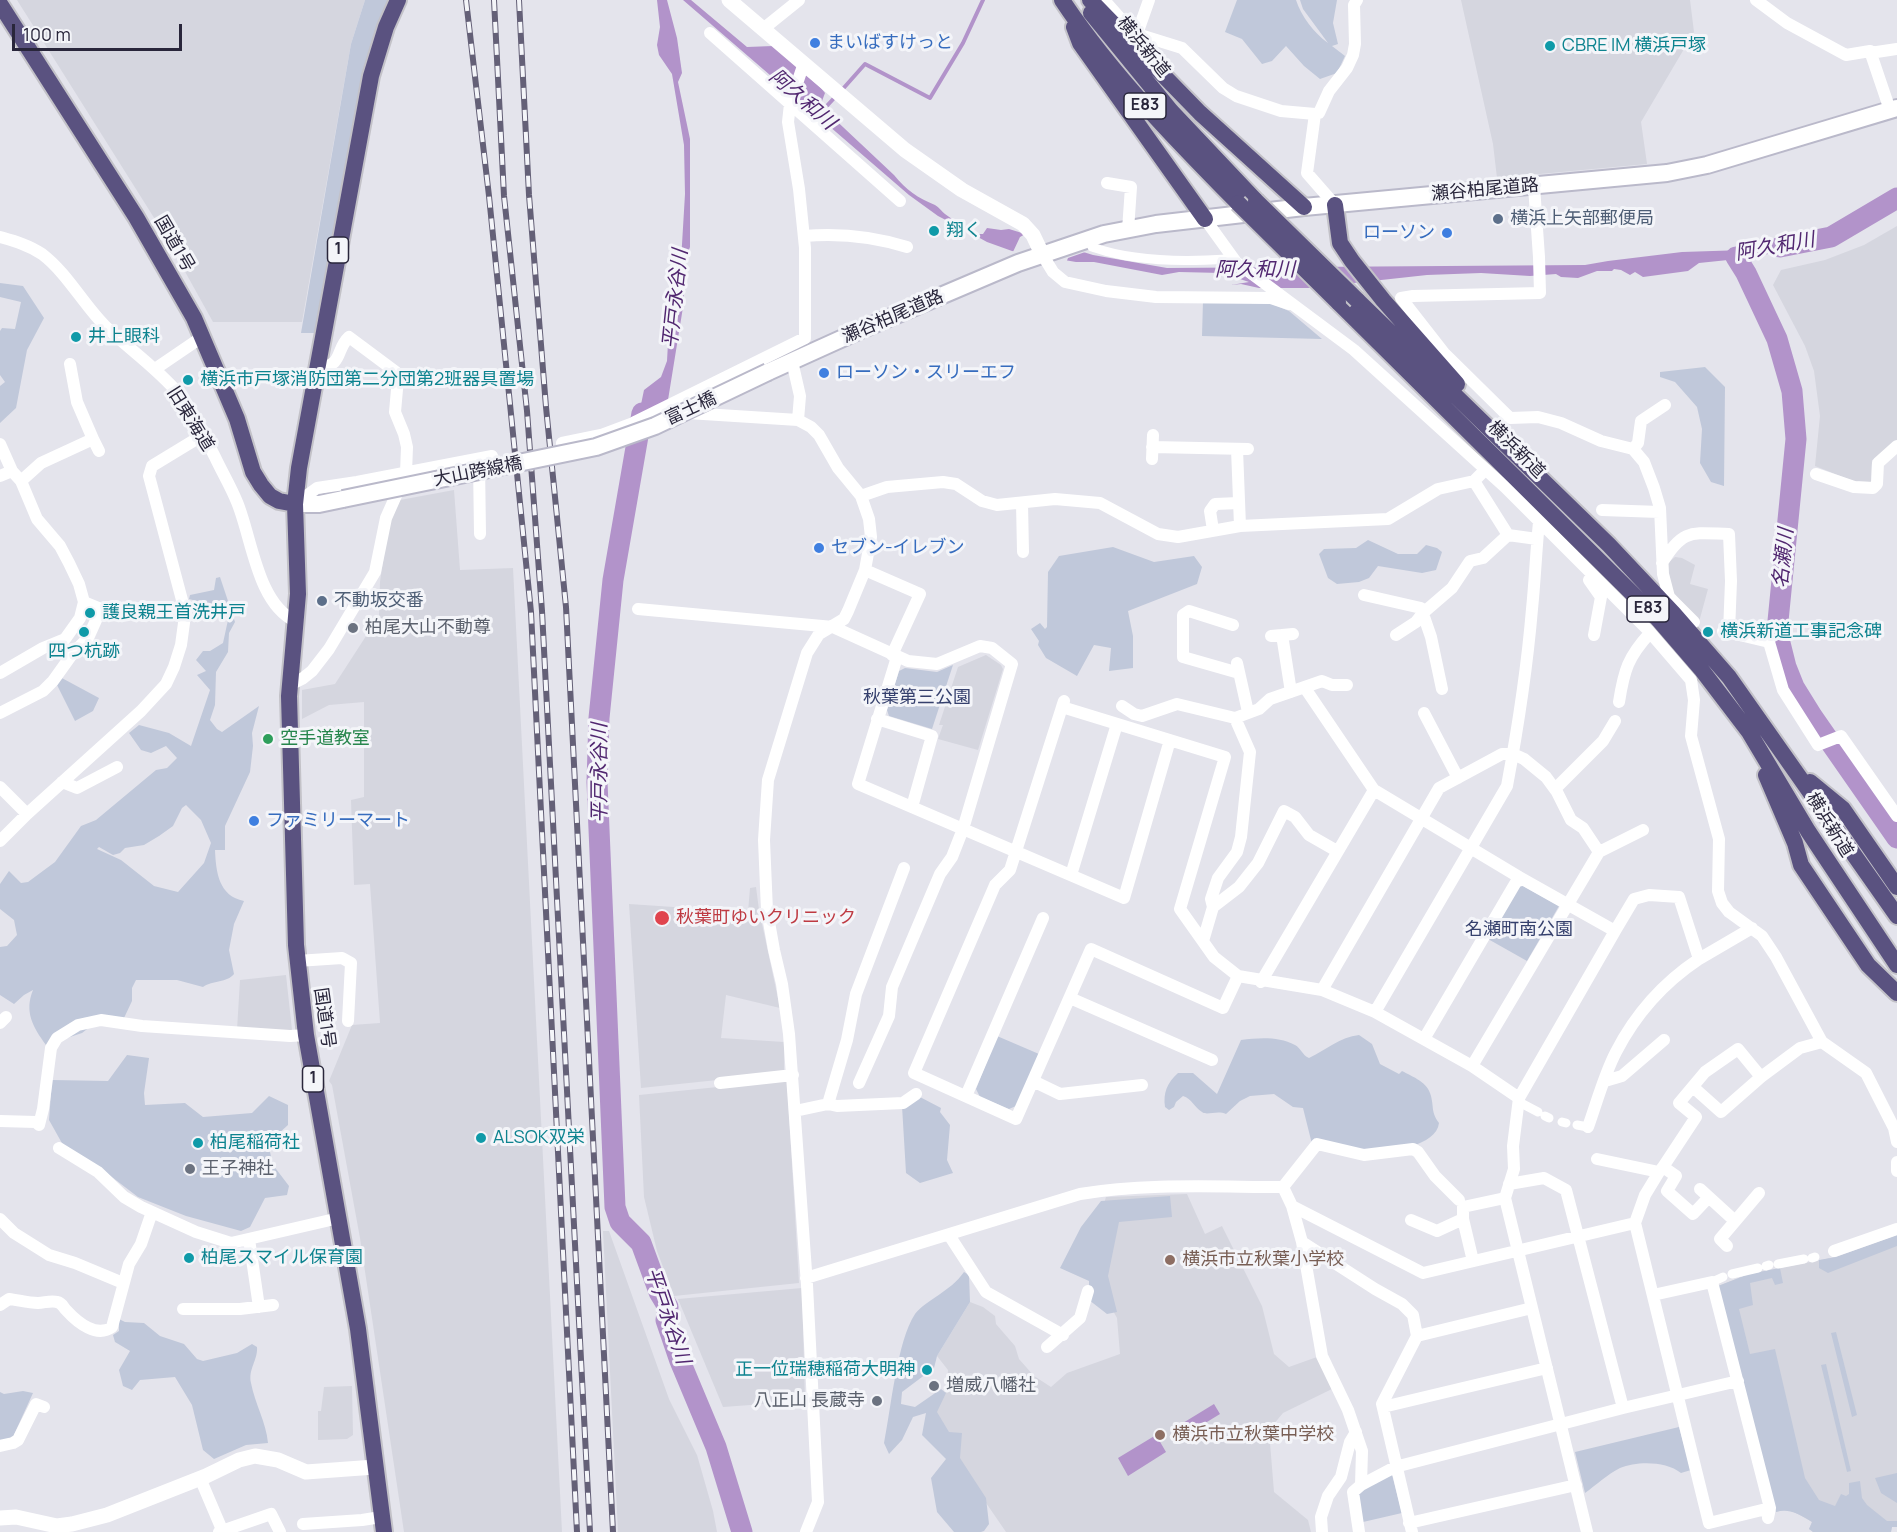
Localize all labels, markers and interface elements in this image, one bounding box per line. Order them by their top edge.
scale bar [15,12,184,50]
street label: 横浜新道 [1112,12,1174,82]
text: 100 m [23,22,71,46]
place label: まいばすけっと [827,32,953,54]
place label: CBRE IM 横浜戸塚 [1562,35,1706,57]
marker: まいばすけっと [808,36,822,50]
marker: CBRE IM 横浜戸塚 [1543,39,1557,53]
water label: 阿久和川 [764,65,840,135]
road number: E83 [1124,93,1166,119]
street label: 瀬谷柏尾道路 [1430,175,1540,205]
place label: 横浜上矢部郵便局 [1510,208,1654,230]
street label: 国道1号 [149,212,199,276]
marker: 横浜上矢部郵便局 [1491,212,1505,226]
place label: 翔く [946,220,982,242]
place label: ローソン [1363,222,1435,244]
marker: 翔く [927,224,941,238]
marker: ローソン [1440,226,1454,240]
water label: 阿久和川 [1734,228,1816,266]
road number: 1 [328,237,348,263]
water label: 平戸永谷川 [659,248,693,350]
water label: 阿久和川 [1215,258,1295,282]
street label: 瀬谷柏尾道路 [839,286,947,348]
place label: 井上眼科 [88,326,160,348]
marker: 井上眼科 [69,330,83,344]
place label: ローソン・スリーエフ [836,362,1016,384]
marker: ローソン・スリーエフ [817,366,831,380]
place label: 横浜市戸塚消防団第二分団第2班器具置場 [200,369,534,391]
marker: 横浜市戸塚消防団第二分団第2班器具置場 [181,373,195,387]
street label: 旧東海道 [162,383,218,455]
street label: 富士橋 [662,388,720,430]
street label: 横浜新道 [1483,417,1549,483]
street label: 大山跨線橋 [432,453,524,491]
water label: 名瀬川 [1769,527,1799,589]
place label: セブン-イレブン [831,537,965,559]
marker: セブン-イレブン [812,541,826,555]
place label: 不動坂交番 [334,590,424,612]
marker: 不動坂交番 [315,594,329,608]
road number: E83 [1627,596,1669,622]
place label: 護良親王首洗井戸 [102,602,246,624]
marker: 護良親王首洗井戸 [83,606,97,620]
place label: 柏尾大山不動尊 [365,617,491,639]
marker: 柏尾大山不動尊 [346,621,360,635]
place label: 横浜新道工事記念碑 [1720,621,1882,643]
marker: 四つ杭跡 [77,625,91,639]
marker: 横浜新道工事記念碑 [1701,625,1715,639]
place label: 四つ杭跡 [48,641,120,663]
park label: 秋葉第三公園 [863,687,971,709]
water label: 平戸永谷川 [588,723,612,823]
place label: 空手道教室 [280,728,370,750]
marker: 空手道教室 [261,732,275,746]
street label: 横浜新道 [1801,789,1857,861]
place label: ファミリーマート [266,810,410,832]
marker: ファミリーマート [247,814,261,828]
place label: 秋葉町ゆいクリニック [676,907,856,929]
marker: 秋葉町ゆいクリニック [653,909,671,927]
park label: 名瀬町南公園 [1465,919,1573,941]
street label: 国道1号 [309,986,339,1050]
road number: 1 [302,1066,324,1092]
place label: ALSOK双栄 [493,1127,584,1149]
marker: ALSOK双栄 [474,1131,488,1145]
place label: 柏尾稲荷社 [210,1132,300,1154]
marker: 柏尾稲荷社 [191,1136,205,1150]
place label: 王子神社 [202,1158,274,1180]
marker: 王子神社 [183,1162,197,1176]
place label: 柏尾スマイル保育園 [201,1247,363,1269]
place label: 横浜市立秋葉小学校 [1182,1249,1344,1271]
marker: 柏尾スマイル保育園 [182,1251,196,1265]
marker: 横浜市立秋葉小学校 [1163,1253,1177,1267]
water label: 平戸永谷川 [639,1265,695,1367]
place label: 正一位瑞穂稲荷大明神 [735,1359,915,1381]
marker: 正一位瑞穂稲荷大明神 [920,1363,934,1377]
place label: 増威八幡社 [946,1375,1036,1397]
marker: 増威八幡社 [927,1379,941,1393]
place label: 八正山 長蔵寺 [753,1390,865,1412]
marker: 八正山 長蔵寺 [870,1394,884,1408]
place label: 横浜市立秋葉中学校 [1172,1424,1334,1446]
marker: 横浜市立秋葉中学校 [1153,1428,1167,1442]

